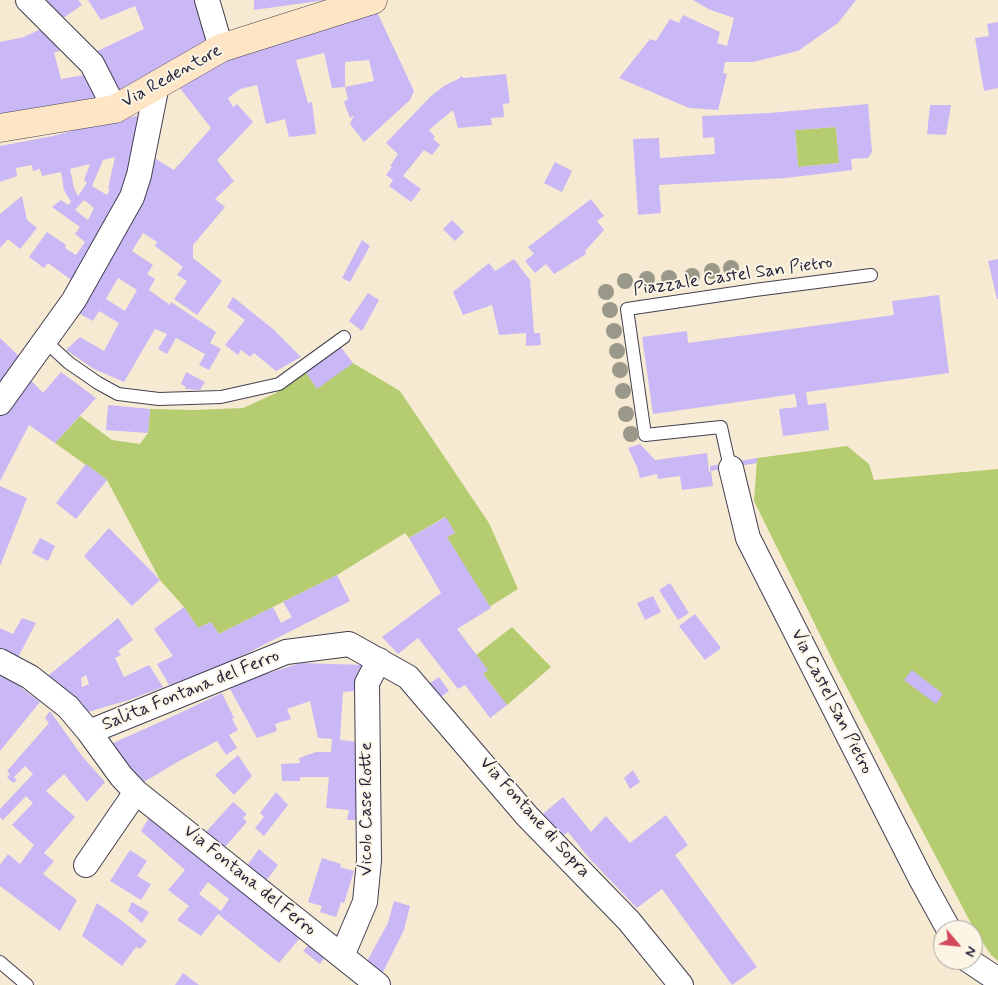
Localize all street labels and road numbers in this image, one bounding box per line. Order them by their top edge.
street label: Via Redentore [118,41,226,113]
street label: Piazzale Castel San Pietro [632,252,834,302]
street label: Via Castel San Pietro [785,626,877,778]
street label: Salita Fontana del Ferro [99,646,283,736]
street label: Vicolo Case Rotte [356,742,378,876]
street label: Via Fontane di Sopra [474,753,594,883]
street label: Via Fontana del Ferro [178,821,320,941]

